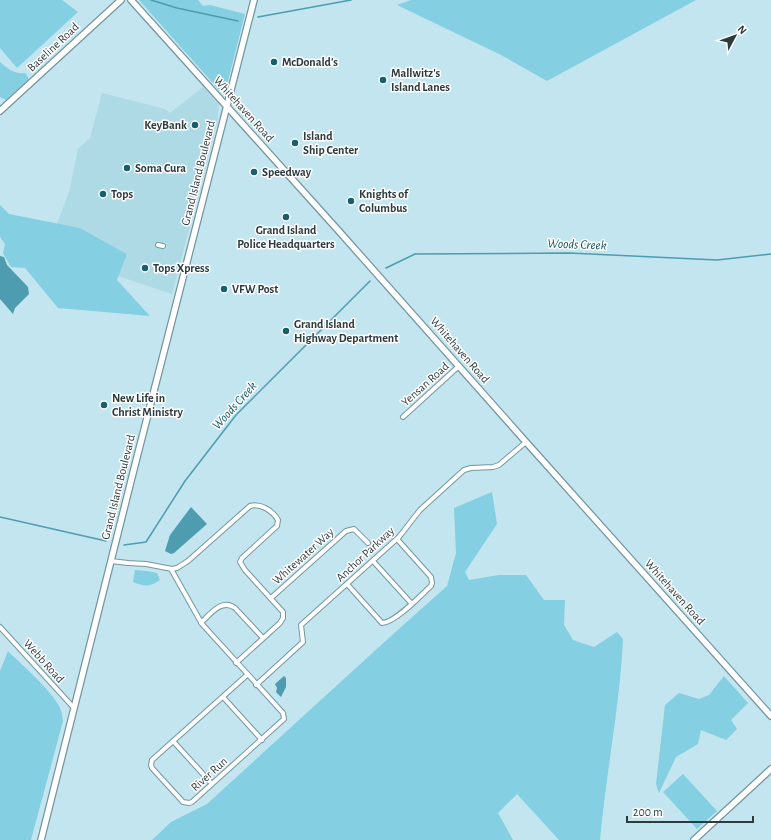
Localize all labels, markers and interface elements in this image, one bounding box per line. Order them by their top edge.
north arrow [715,16,755,56]
street label: Baseline Road [25,20,81,74]
text: N [736,23,749,36]
place label: McDonald's [282,56,338,68]
marker: McDonald's [269,57,279,67]
place label: Mallwitz's Island Lanes [391,67,450,93]
street label: Whitehaven Road [212,74,276,144]
marker: Mallwitz's Island Lanes [378,75,388,85]
place label: KeyBank [144,119,187,132]
street label: Grand Island Boulevard [179,119,217,227]
marker: KeyBank [190,120,200,130]
place label: Island Ship Center [303,130,359,156]
marker: Island Ship Center [290,138,300,148]
place label: Soma Cura [135,162,186,174]
marker: Soma Cura [122,163,132,173]
place label: Speedway [262,166,312,179]
marker: Speedway [249,167,259,177]
place label: Tops [111,188,133,200]
place label: Knights of Columbus [359,188,409,214]
marker: Tops [98,189,108,199]
marker: Knights of Columbus [346,196,356,206]
marker: Grand Island Police Headquarters [281,212,291,222]
place label: Grand Island Police Headquarters [237,224,335,250]
water label: Woods Creek [547,237,607,253]
place label: Tops Xpress [153,262,210,274]
marker: Tops Xpress [140,263,150,273]
place label: VFW Post [232,283,278,295]
marker: VFW Post [219,284,229,294]
street label: Whitehaven Road [428,315,492,385]
place label: Grand Island Highway Department [294,318,398,345]
marker: Grand Island Highway Department [281,326,291,336]
street label: Yensan Road [399,360,451,408]
water label: Woods Creek [210,380,260,432]
place label: New Life in Christ Ministry [112,392,183,419]
marker: New Life in Christ Ministry [99,400,109,410]
street label: Grand Island Boulevard [99,433,137,541]
street label: Anchor Parkway [334,524,397,585]
street label: Whitewater Way [270,525,337,587]
street label: Whitehaven Road [643,557,707,627]
street label: Webb Road [22,637,66,685]
street label: River Run [188,755,230,793]
scale bar [627,798,753,824]
text: 200 m [633,806,663,818]

